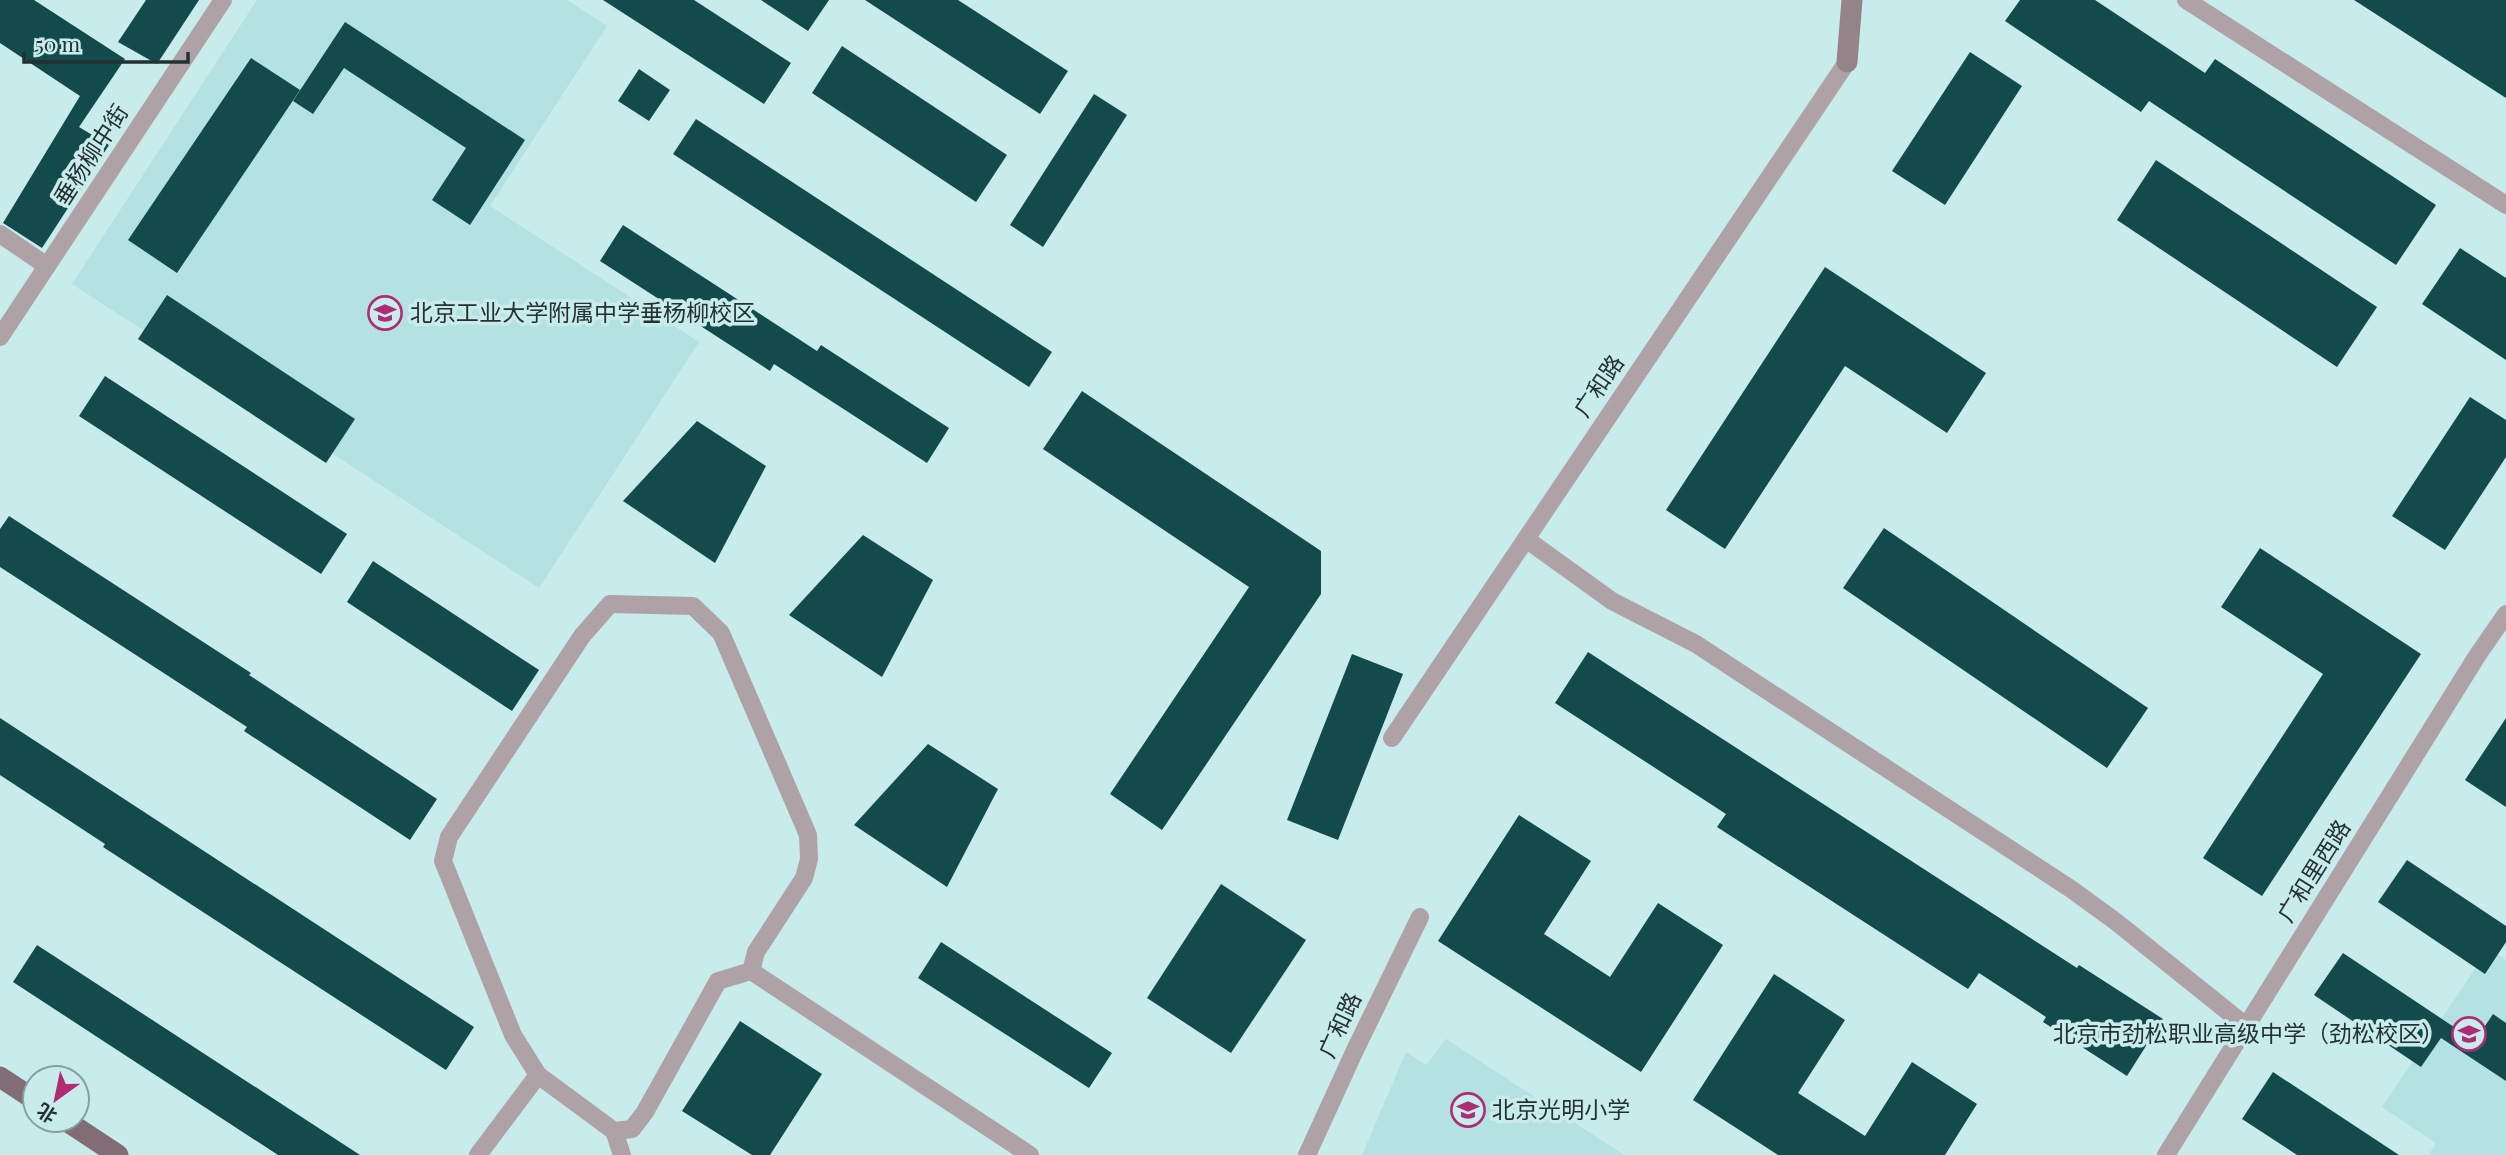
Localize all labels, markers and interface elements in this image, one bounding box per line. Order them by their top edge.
scale bar [24,21,189,65]
text: 50 m [35,29,81,57]
street label: 垂杨柳中街 [45,98,134,211]
school or university icon: 北京工业大学附属中学垂杨柳校区 [366,294,404,332]
place label: 北京工业大学附属中学垂杨柳校区 [410,296,755,327]
street label: 广和路 [1566,348,1630,422]
street label: 广和里西路 [2269,813,2356,927]
street label: 广和路 [1310,987,1367,1062]
school or university icon: 北京市劲松职业高级中学（劲松校区） [2450,1015,2488,1053]
place label: 北京市劲松职业高级中学（劲松校区） [2053,1017,2444,1048]
north arrow [21,1064,91,1134]
school or university icon: 北京光明小学 [1449,1091,1487,1129]
place label: 北京光明小学 [1492,1093,1630,1124]
text: 北 [31,1098,61,1130]

